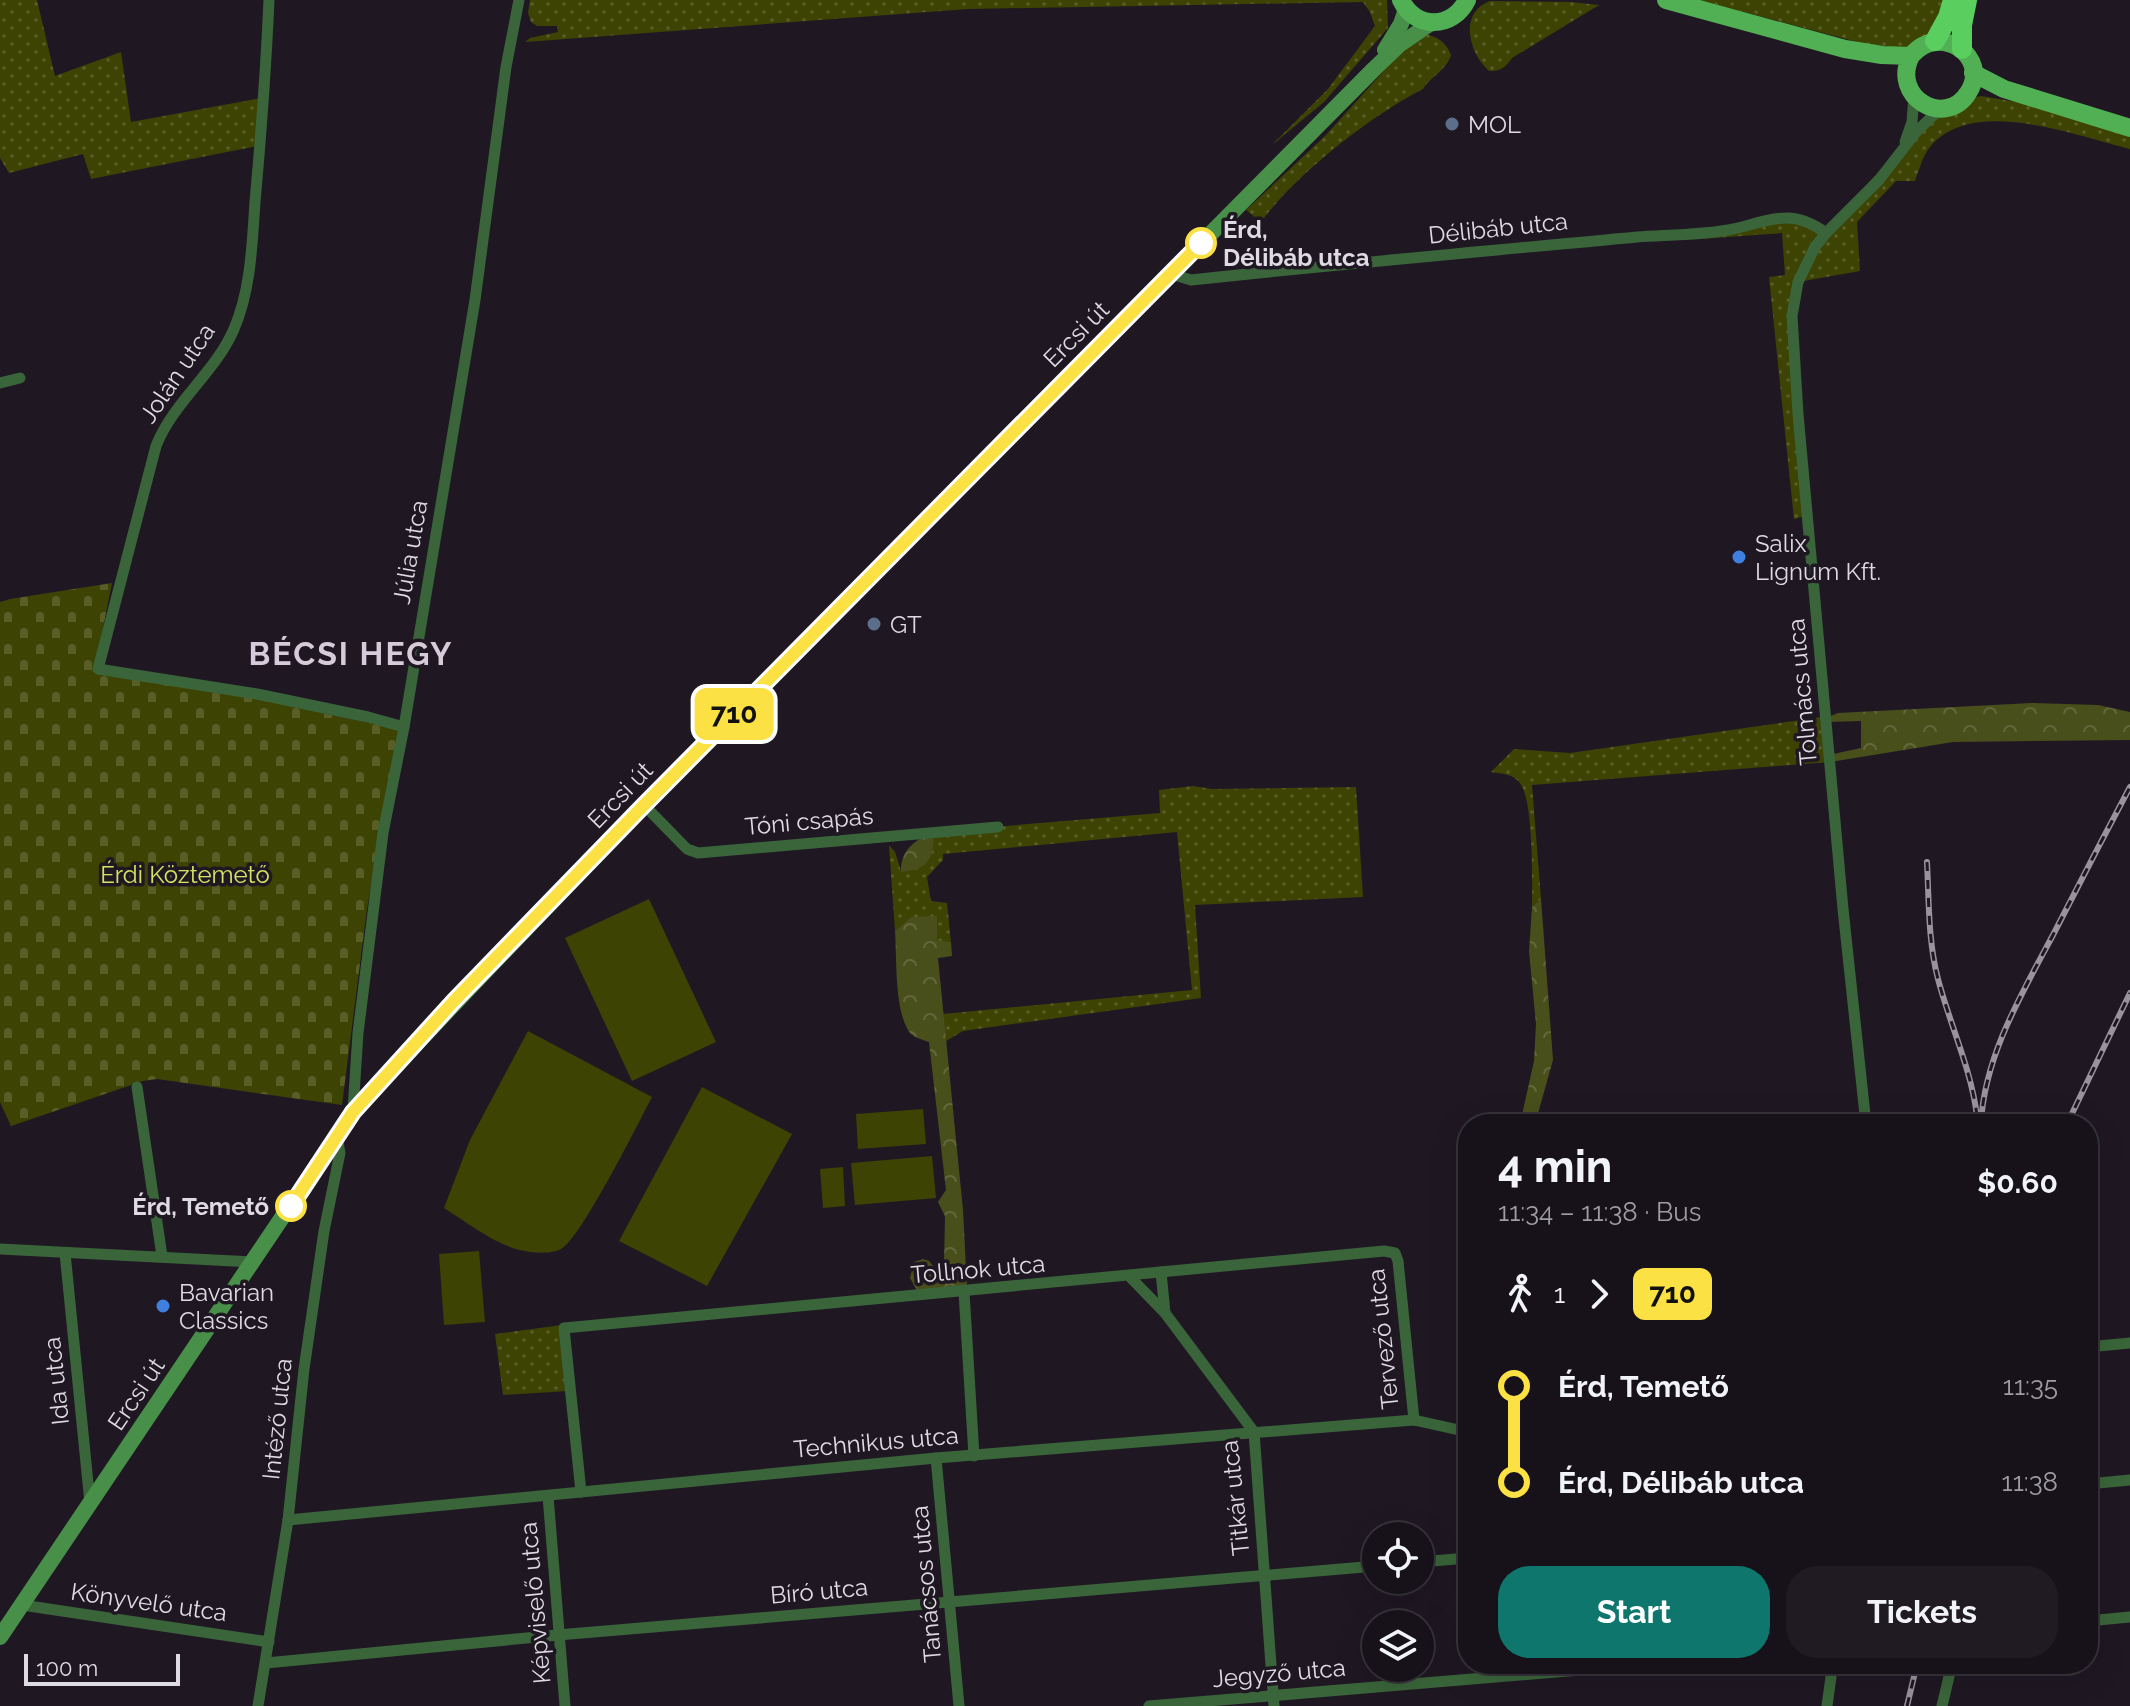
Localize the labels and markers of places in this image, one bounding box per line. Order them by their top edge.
place label: MOL [1468,110,1521,139]
marker: MOL [1443,115,1461,133]
place label: Érd, Délibáb utca [1223,215,1370,272]
marker: Érd, Délibáb utca [1186,228,1216,258]
place label: Salix Lignum Kft. [1755,529,1881,586]
marker: Salix Lignum Kft. [1730,548,1748,566]
place label: GT [890,610,922,639]
marker: GT [865,615,883,633]
marker: Érd, Temető [276,1191,306,1221]
place label: Érd, Temető [132,1192,269,1221]
place label: Bavarian Classics [179,1278,274,1335]
marker: Bavarian Classics [154,1297,172,1315]

